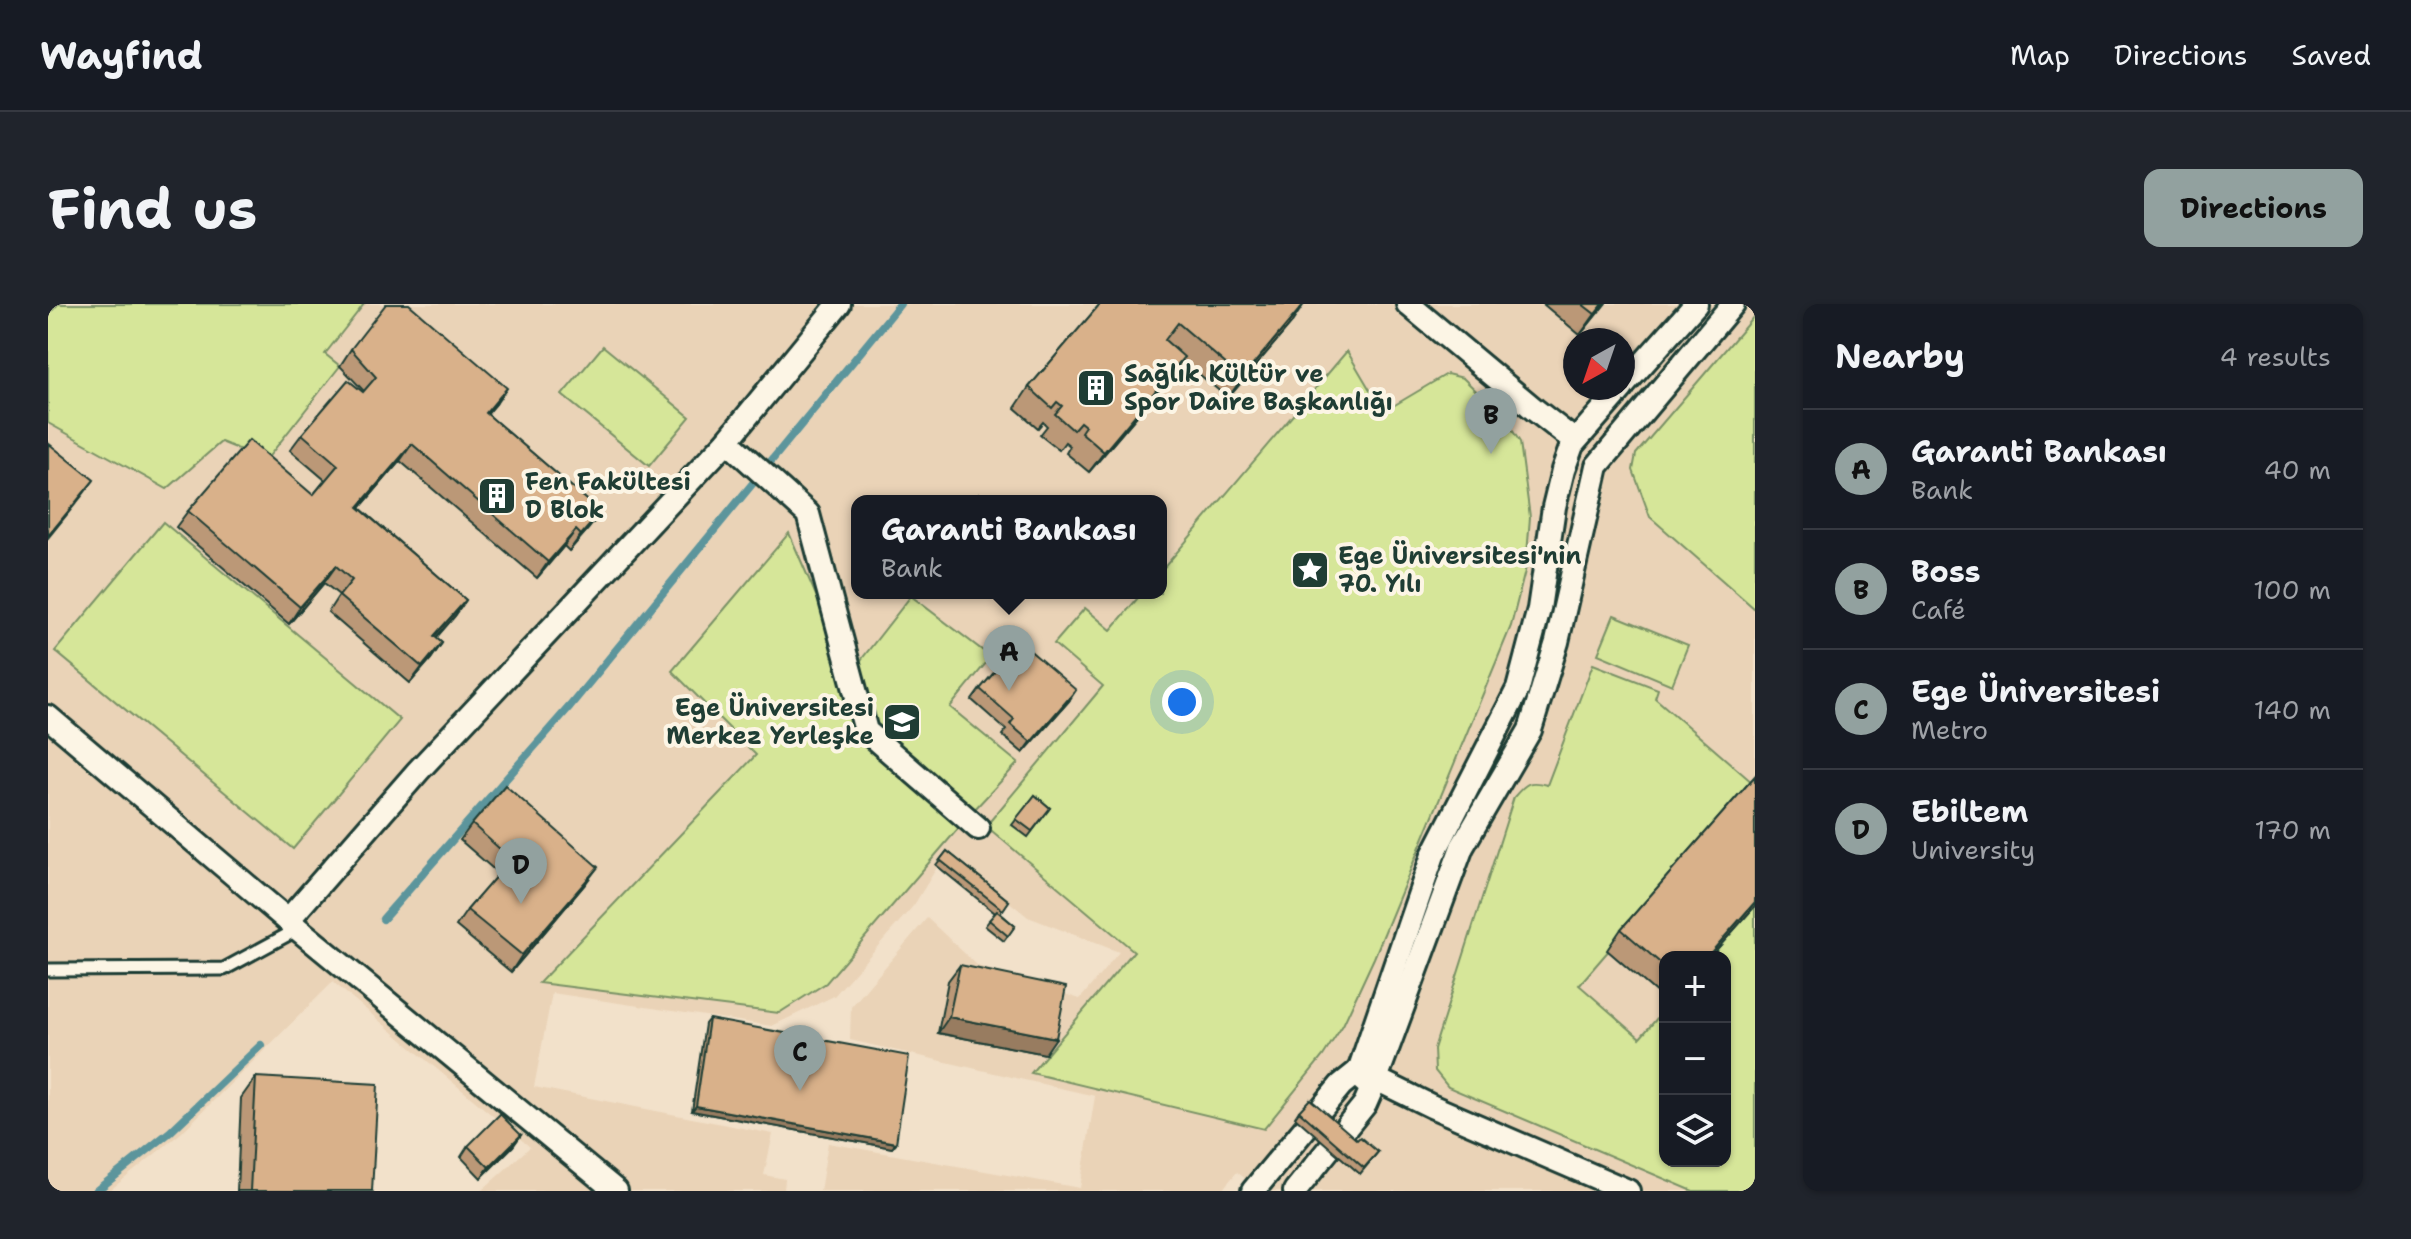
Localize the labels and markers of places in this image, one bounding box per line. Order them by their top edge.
place label: Sağlık Kültür ve Spor Daire Başkanlığı [1124,358,1393,418]
building icon: Sağlık Kültür ve Spor Daire Başkanlığı [1075,367,1117,409]
pin: B [1465,388,1517,454]
place label: Fen Fakültesi D Blok [525,466,691,526]
building icon: Fen Fakültesi D Blok [476,475,518,517]
place label: Ege Üniversitesi'nin 70. Yılı [1338,540,1581,600]
place icon: Ege Üniversitesi'nin 70. Yılı [1289,549,1331,591]
pin: A [983,625,1035,691]
place label: Ege Üniversitesi Merkez Yerleşke [666,692,874,752]
school or university icon: Ege Üniversitesi Merkez Yerleşke [881,701,923,743]
pin: D [495,838,547,904]
pin: C [774,1025,826,1091]

